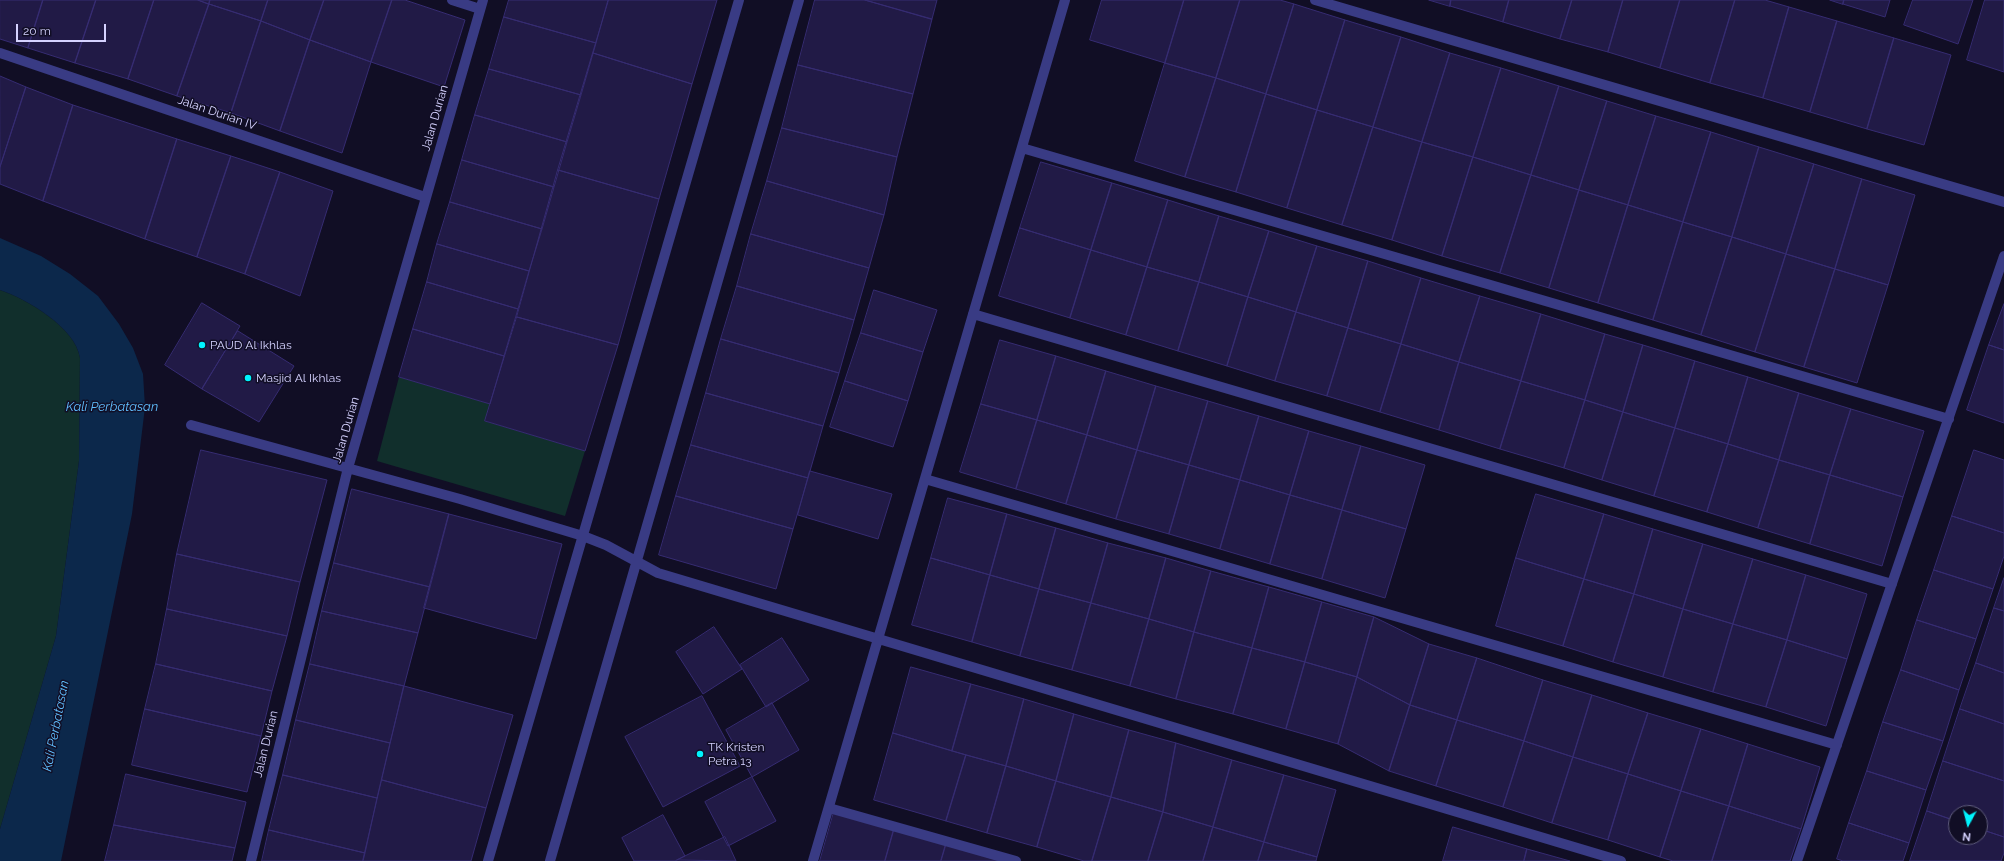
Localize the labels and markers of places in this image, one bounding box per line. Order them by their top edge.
place label: PAUD Al Ikhlas [210,338,292,352]
marker: PAUD Al Ikhlas [197,340,207,350]
place label: Masjid Al Ikhlas [256,371,341,385]
marker: Masjid Al Ikhlas [243,373,253,383]
place label: TK Kristen Petra 13 [708,740,764,768]
marker: TK Kristen Petra 13 [695,749,705,759]

